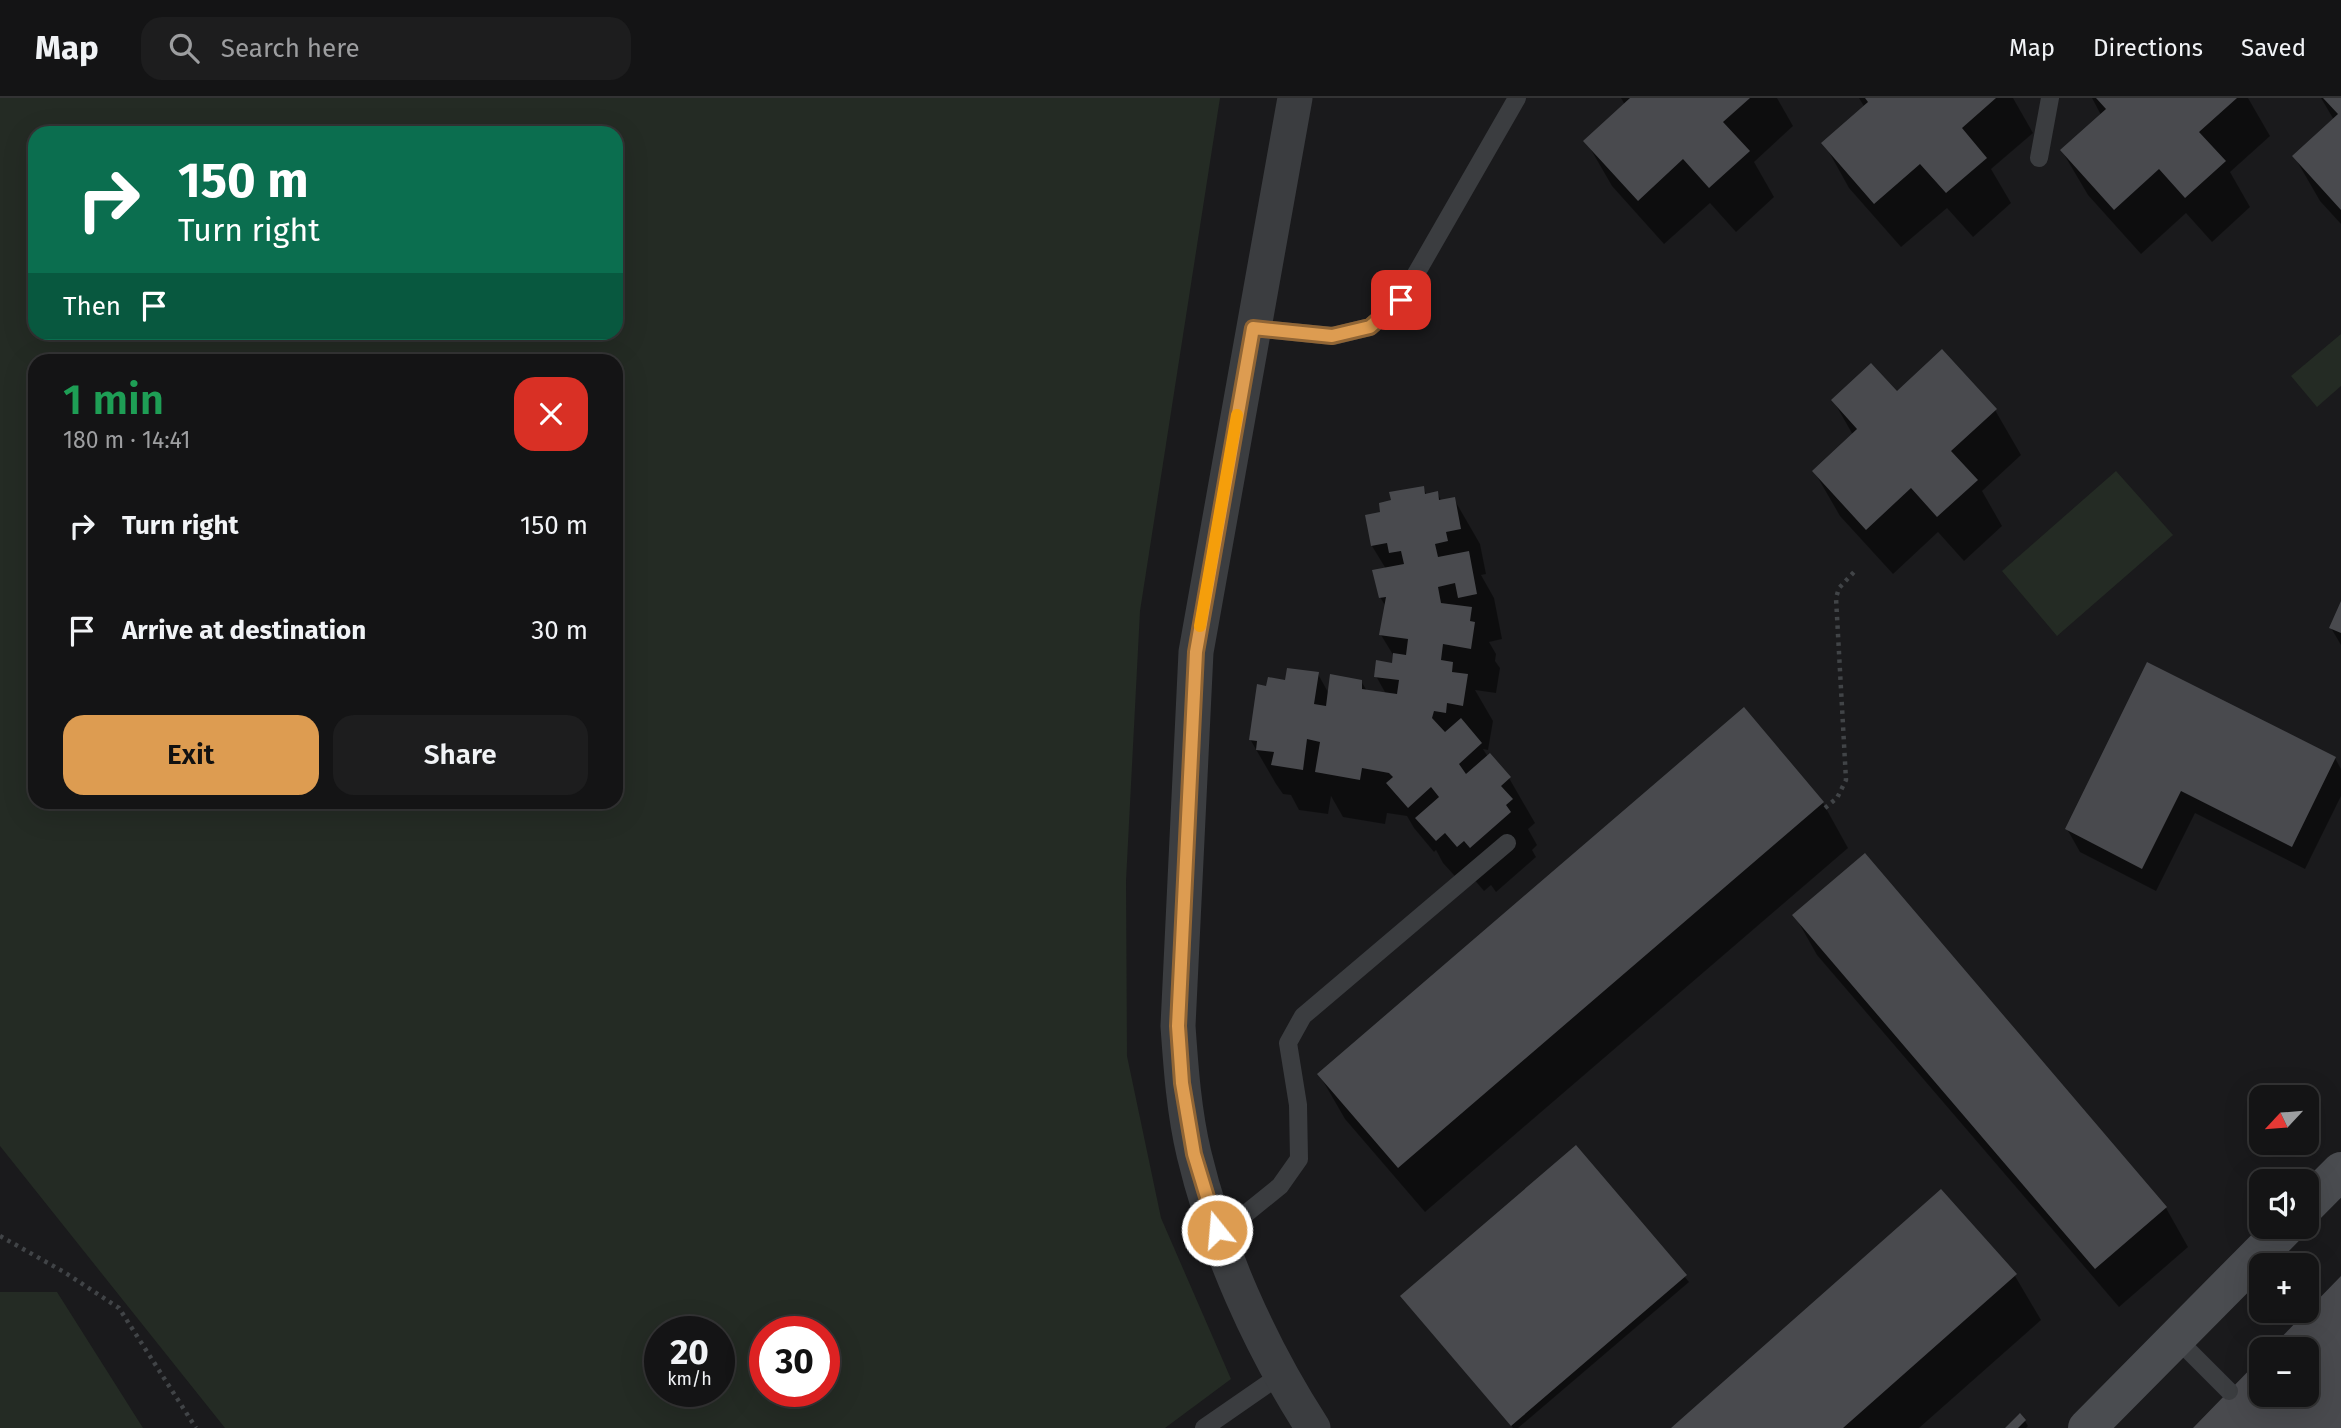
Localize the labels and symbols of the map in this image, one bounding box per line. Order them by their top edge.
pin [1371,270,1431,330]
north arrow [2249,1085,2319,1155]
position arrow [1180,1193,1254,1267]
speed limit sign: 30 [749,1316,840,1407]

